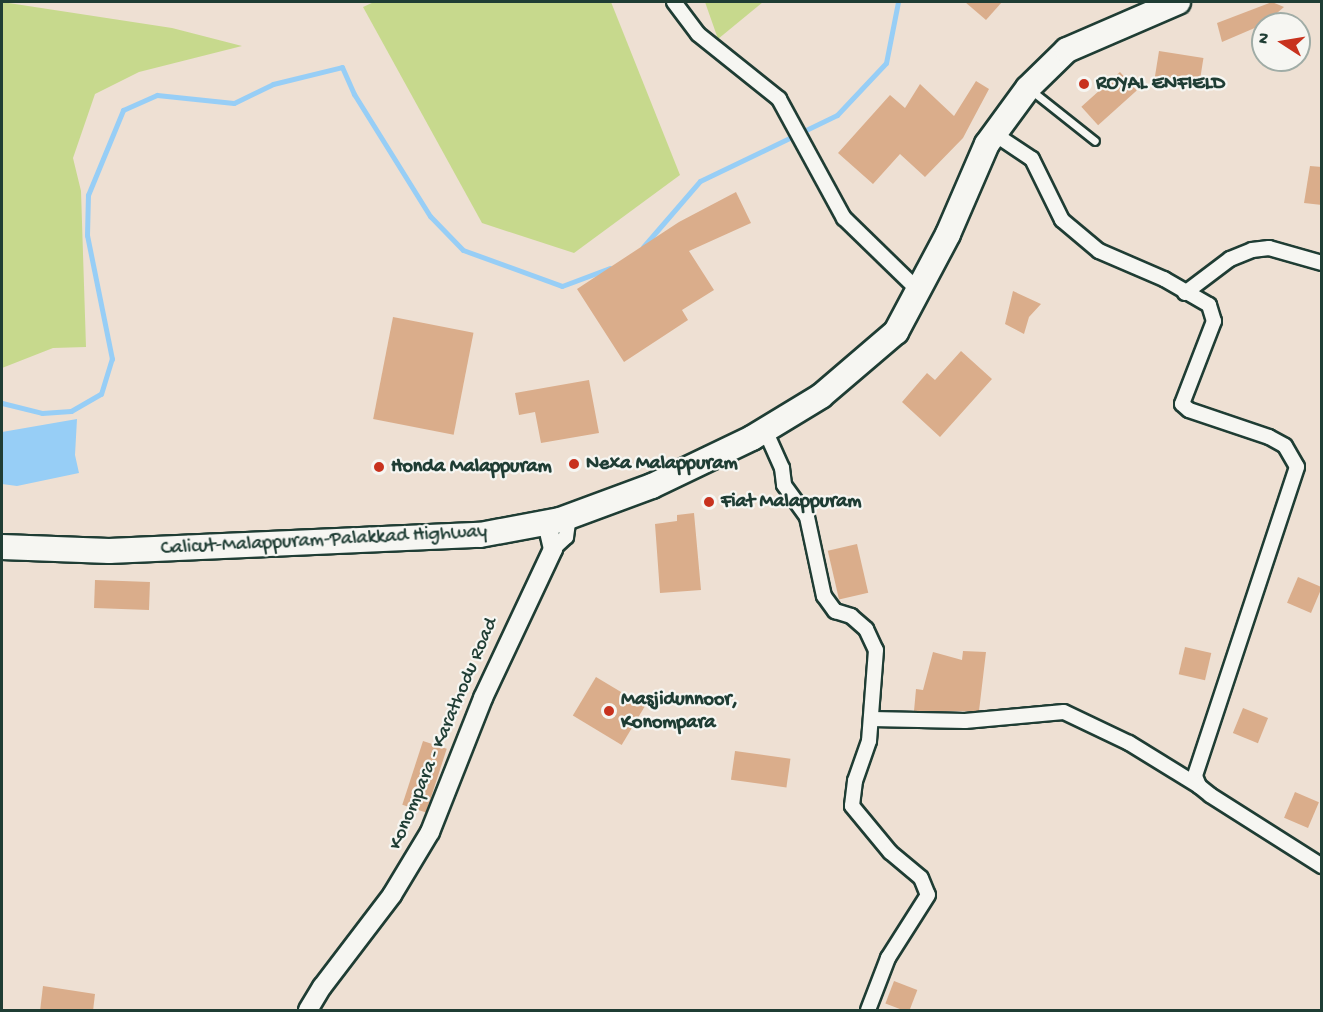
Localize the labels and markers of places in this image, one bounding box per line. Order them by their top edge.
place label: ROYAL ENFIELD [1096,72,1225,96]
marker: ROYAL ENFIELD [1077,77,1091,91]
place label: Nexa Malappuram [586,452,738,476]
place label: Honda Malappuram [391,455,552,479]
marker: Nexa Malappuram [567,457,581,471]
marker: Honda Malappuram [372,460,386,474]
place label: Fiat Malappuram [721,490,862,514]
marker: Fiat Malappuram [702,495,716,509]
place label: Masjidunnoor, Konompara [621,688,738,735]
marker: Masjidunnoor, Konompara [602,704,616,718]

